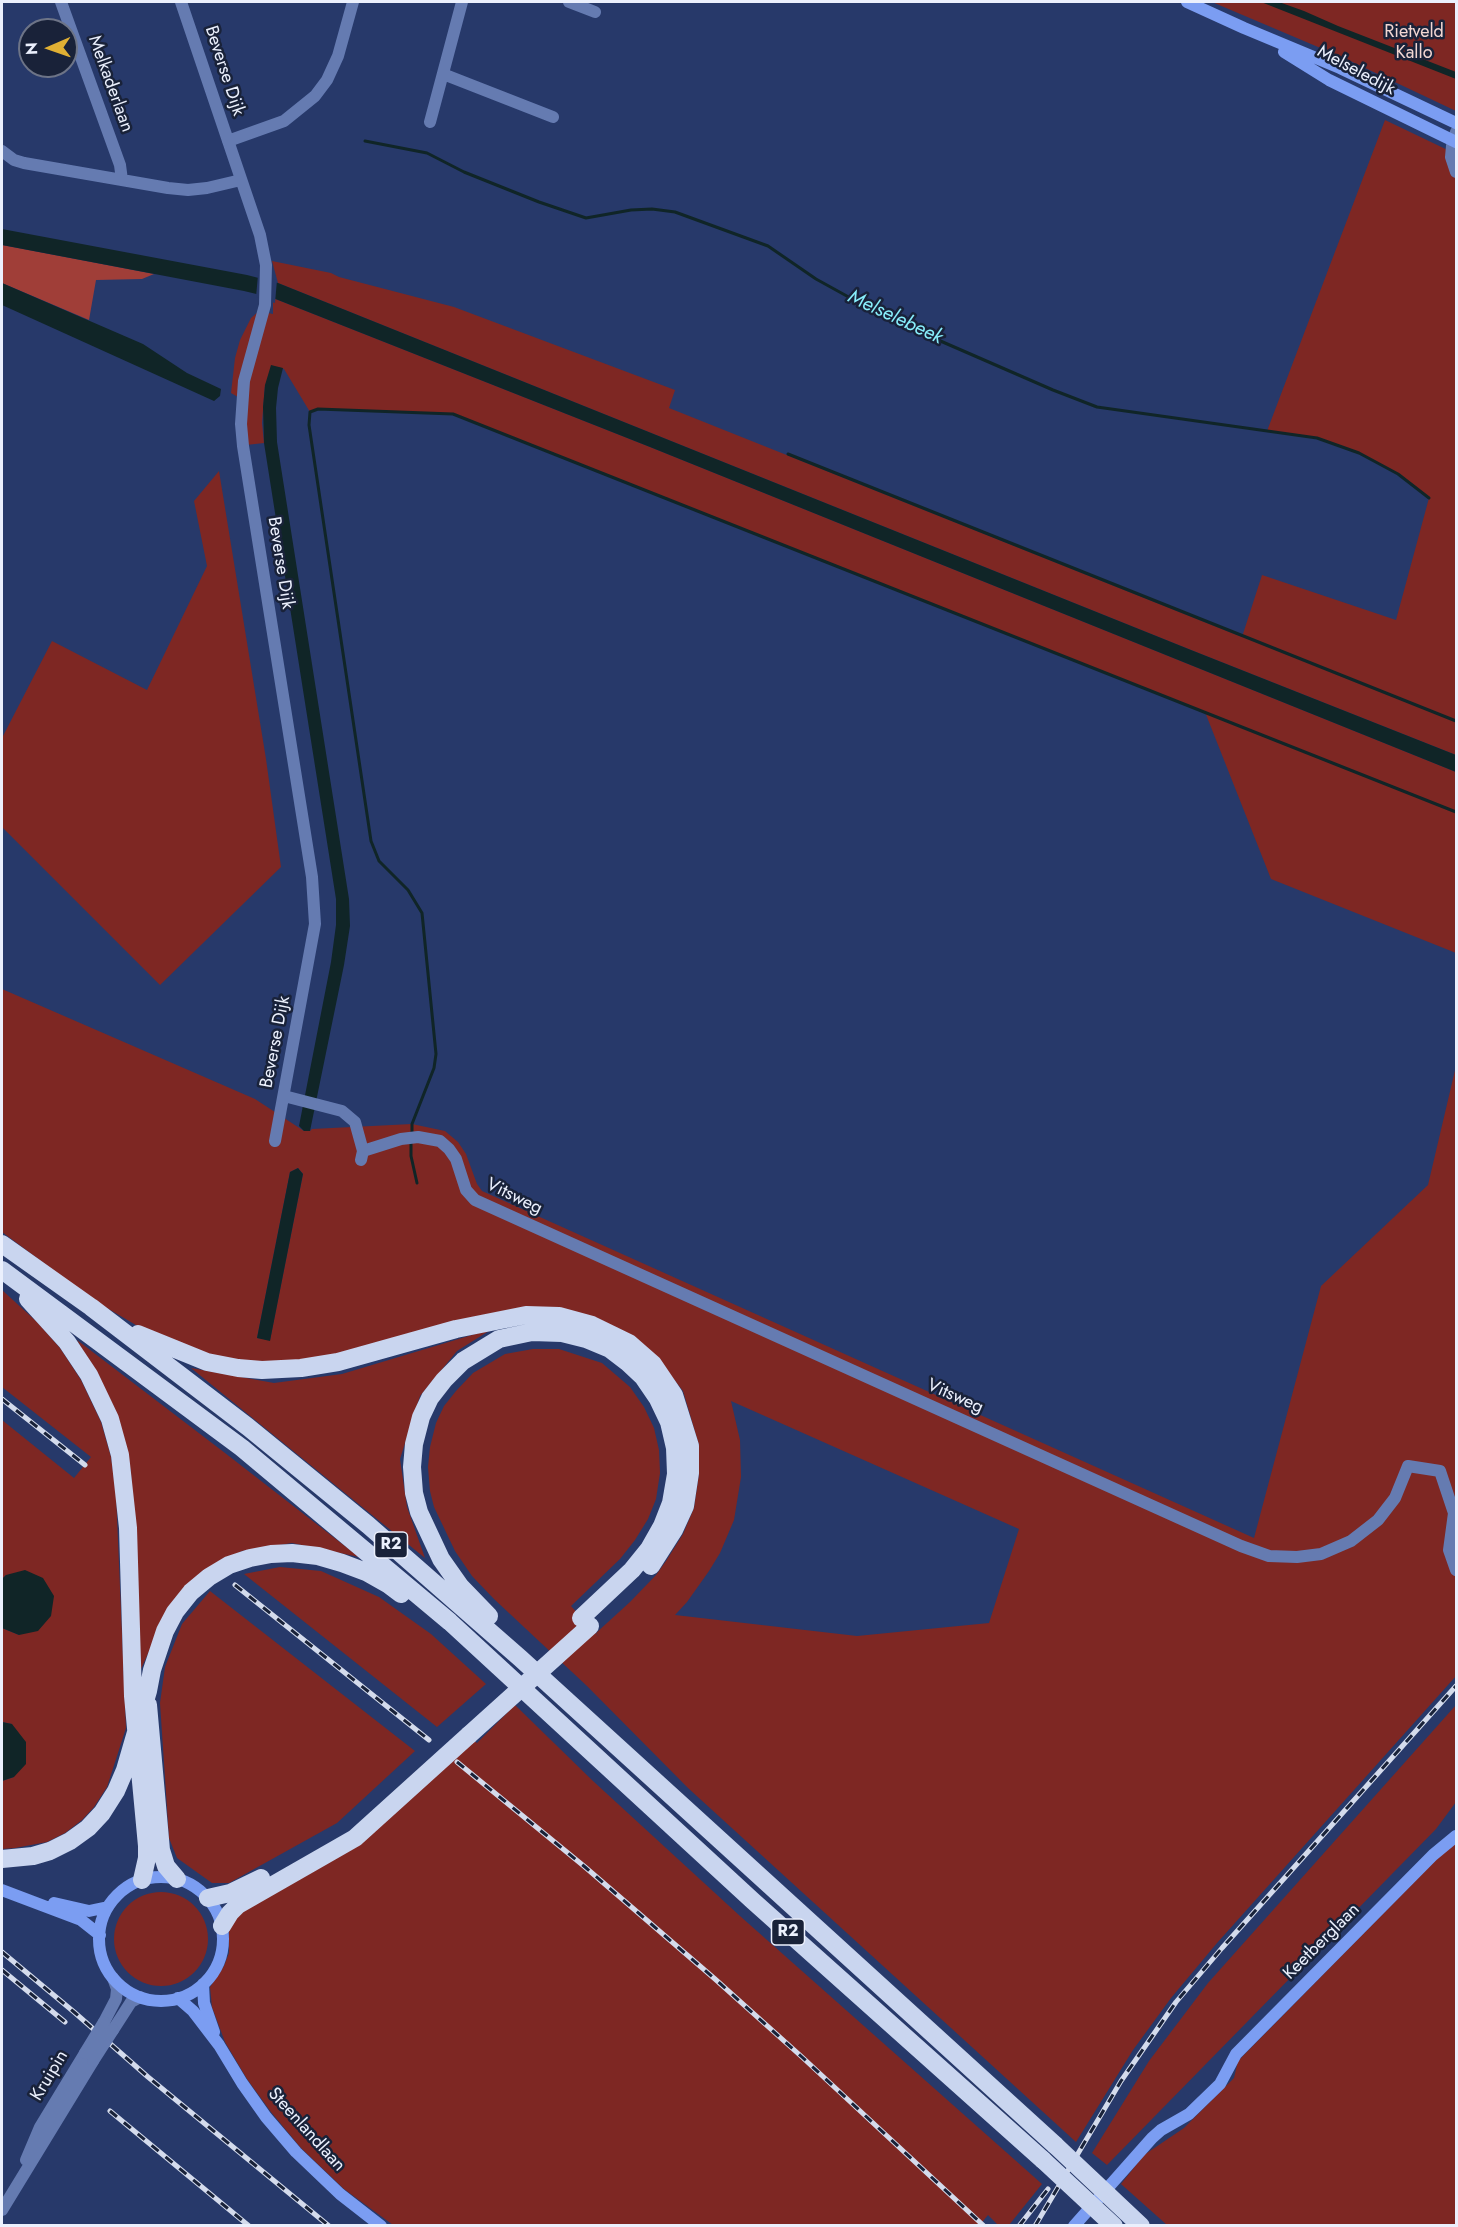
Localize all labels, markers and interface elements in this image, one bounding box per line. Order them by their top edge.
north arrow [18,18,78,78]
park label: Rietveld Kallo [1384,22,1444,64]
street label: Beverse Dijk [199,23,249,119]
street label: Melkaderlaan [83,33,137,135]
street label: Melseledijk [1313,41,1399,101]
text: N [20,42,43,55]
water label: Melselebeek [844,286,946,350]
street label: Beverse Dijk [262,515,298,611]
street label: Beverse Dijk [256,994,296,1090]
street label: Vitsweg [483,1174,545,1220]
street label: Vitsweg [923,1375,987,1419]
road number: R2 [374,1532,408,1558]
street label: Keetberglaan [1279,1899,1365,1985]
road number: R2 [772,1919,804,1945]
street label: Kruipin [27,2047,73,2105]
street label: Steenlandlaan [263,2084,349,2176]

